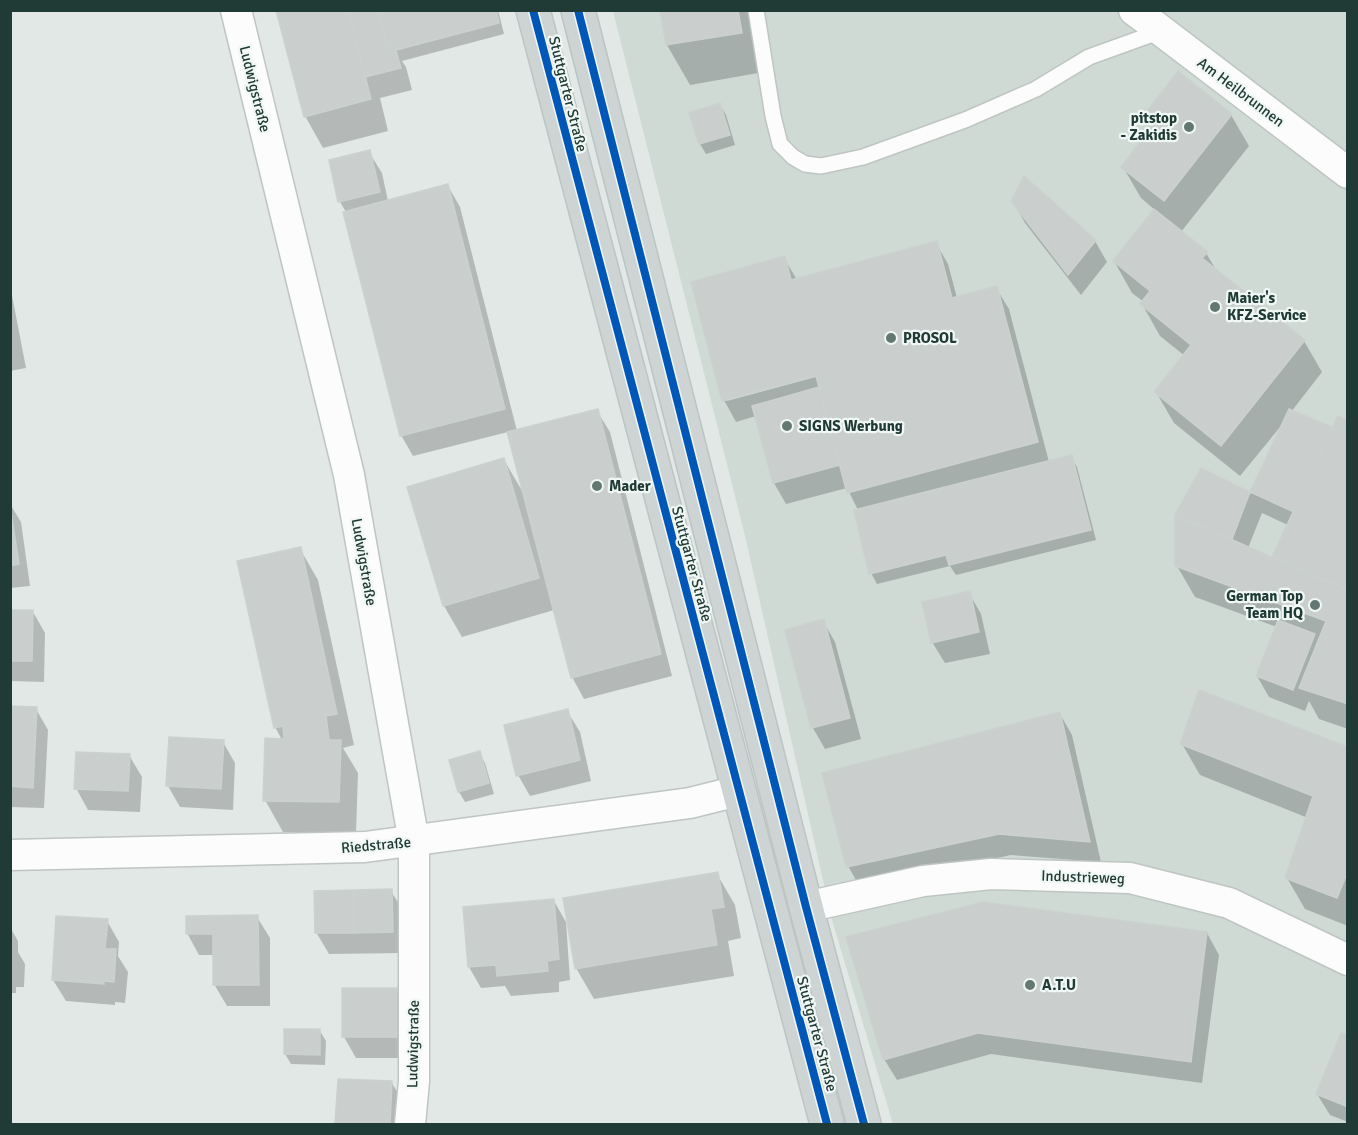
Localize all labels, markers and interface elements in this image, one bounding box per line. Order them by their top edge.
street label: Stuttgarter Straße [545,34,591,154]
street label: Ludwigstraße [236,44,274,134]
street label: Am Heilbrunnen [1194,53,1288,131]
place label: pitstop - Zakidis [1120,109,1177,144]
marker: pitstop - Zakidis [1182,120,1196,134]
place label: Maier's KFZ-Service [1227,289,1306,324]
marker: Maier's KFZ-Service [1208,300,1222,314]
place label: PROSOL [903,329,957,347]
marker: PROSOL [884,331,898,345]
place label: SIGNS Werbung [799,417,903,435]
marker: SIGNS Werbung [780,419,794,433]
place label: Mader [609,477,651,495]
marker: Mader [590,479,604,493]
street label: Stuttgarter Straße [668,504,716,624]
street label: Ludwigstraße [347,517,381,607]
place label: German Top Team HQ [1226,587,1303,622]
marker: German Top Team HQ [1308,598,1322,612]
street label: Riedstraße [340,833,412,857]
street label: Industrieweg [1041,867,1125,887]
street label: Stuttgarter Straße [793,974,841,1094]
place label: A.T.U [1042,976,1076,994]
marker: A.T.U [1023,978,1037,992]
street label: Ludwigstraße [403,1000,423,1088]

